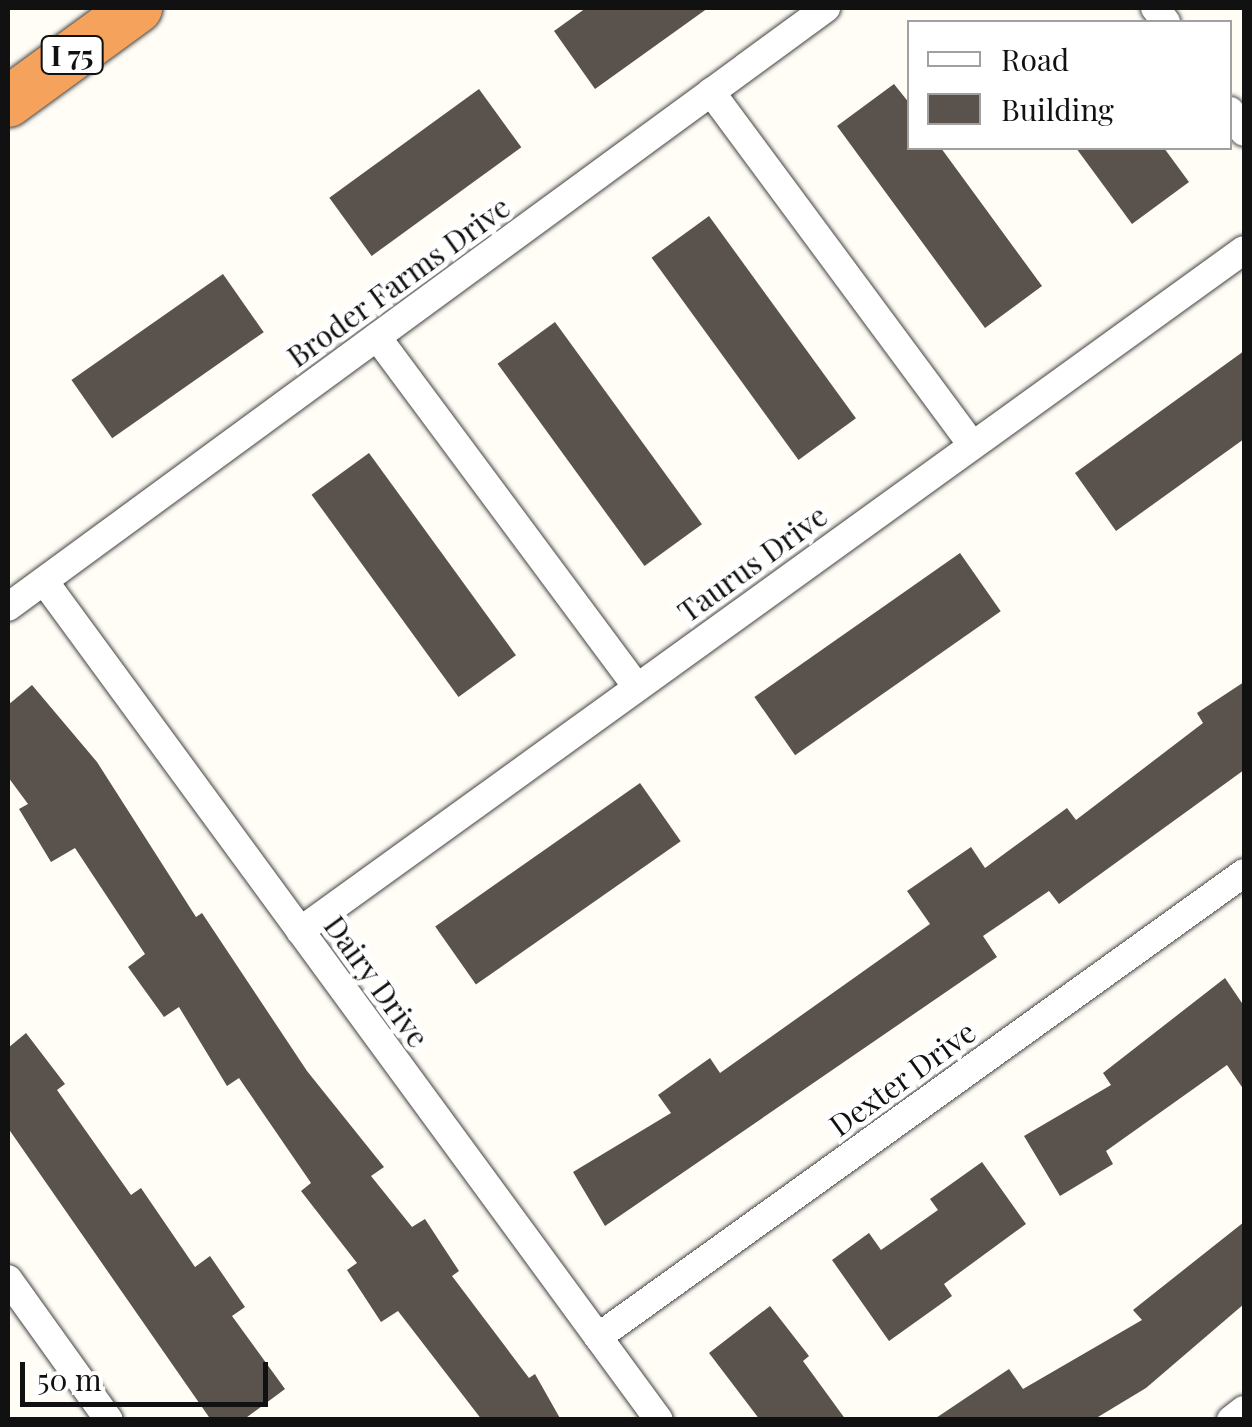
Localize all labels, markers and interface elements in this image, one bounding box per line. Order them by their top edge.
legend [907,20,1232,150]
road number: I 75 [40,32,104,78]
text: Road [1001,39,1069,79]
text: Building [1001,89,1114,129]
street label: Broder Farms Drive [279,188,517,374]
street label: Taurus Drive [670,497,834,629]
street label: Dairy Drive [317,908,437,1054]
street label: Dexter Drive [822,1013,982,1143]
scale bar [25,1342,272,1404]
text: 50 m [37,1359,102,1399]

